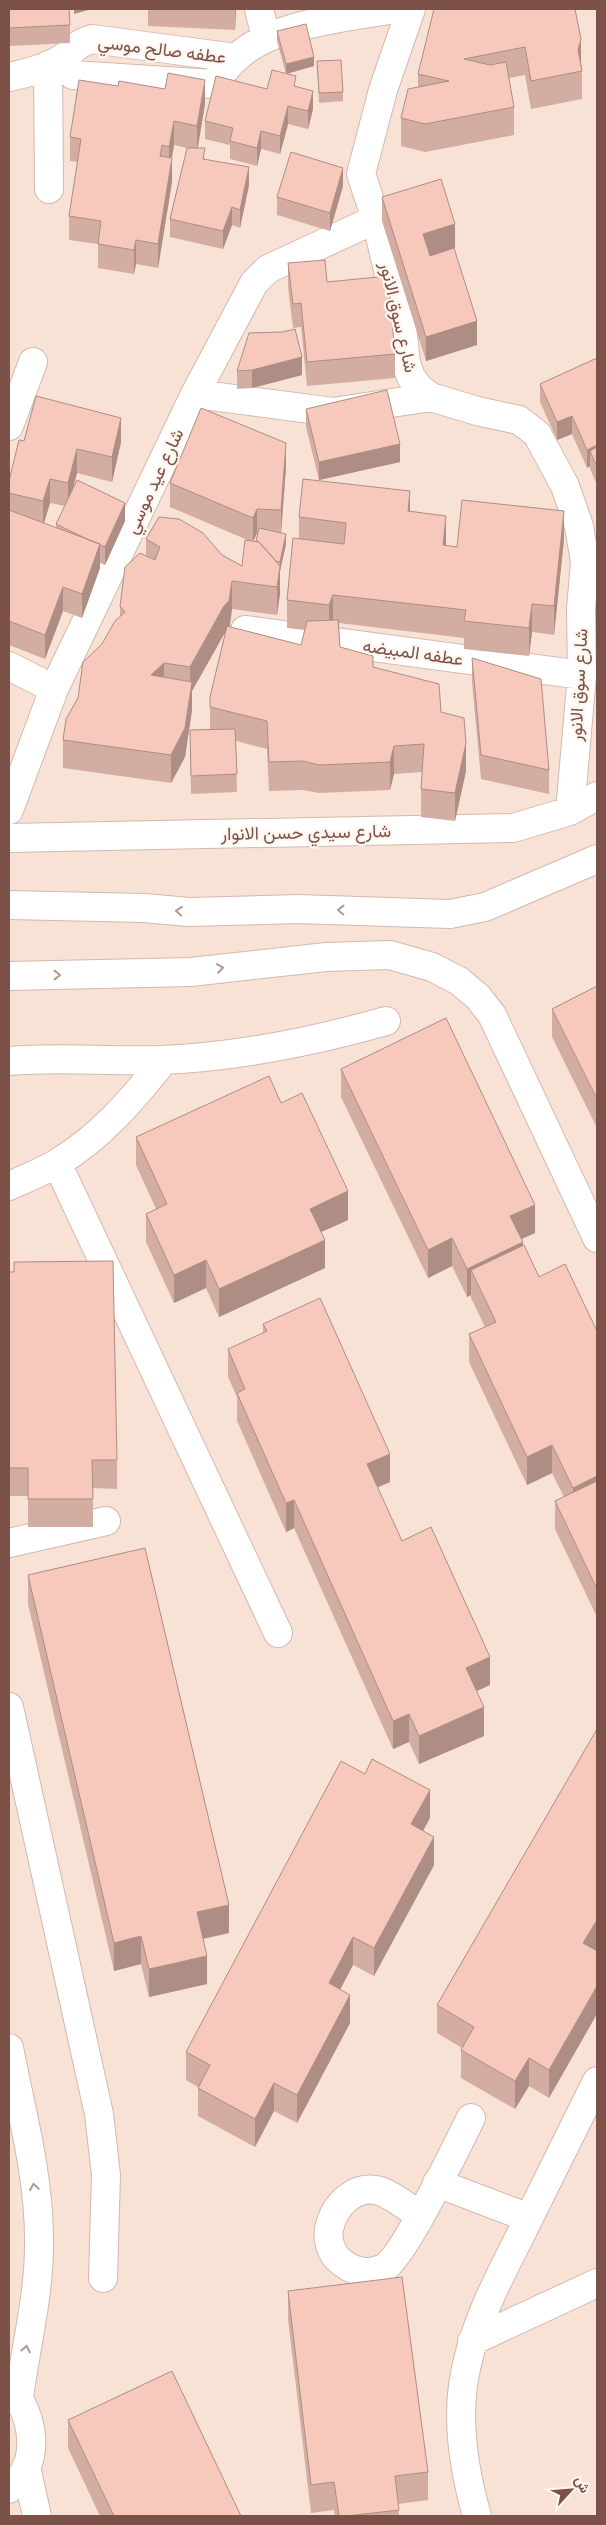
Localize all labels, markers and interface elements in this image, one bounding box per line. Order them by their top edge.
street label: عطفه صالح موسي [96,30,227,72]
street label: شارع سوق الانور [374,258,423,375]
street label: شارع عيد موسي [120,425,192,539]
street label: شارع سوق الانور [564,628,593,743]
street label: عطفه المبيضه [361,634,465,670]
street label: شارع سيدي حسن الانوار [220,819,391,849]
one-way arrow [337,905,344,915]
one-way arrow [174,906,182,917]
one-way arrow [216,963,224,974]
one-way arrow [54,970,62,980]
one-way arrow [29,2183,40,2191]
one-way arrow [21,2344,31,2353]
north arrow [546,2465,596,2515]
text: ش [571,2473,595,2496]

